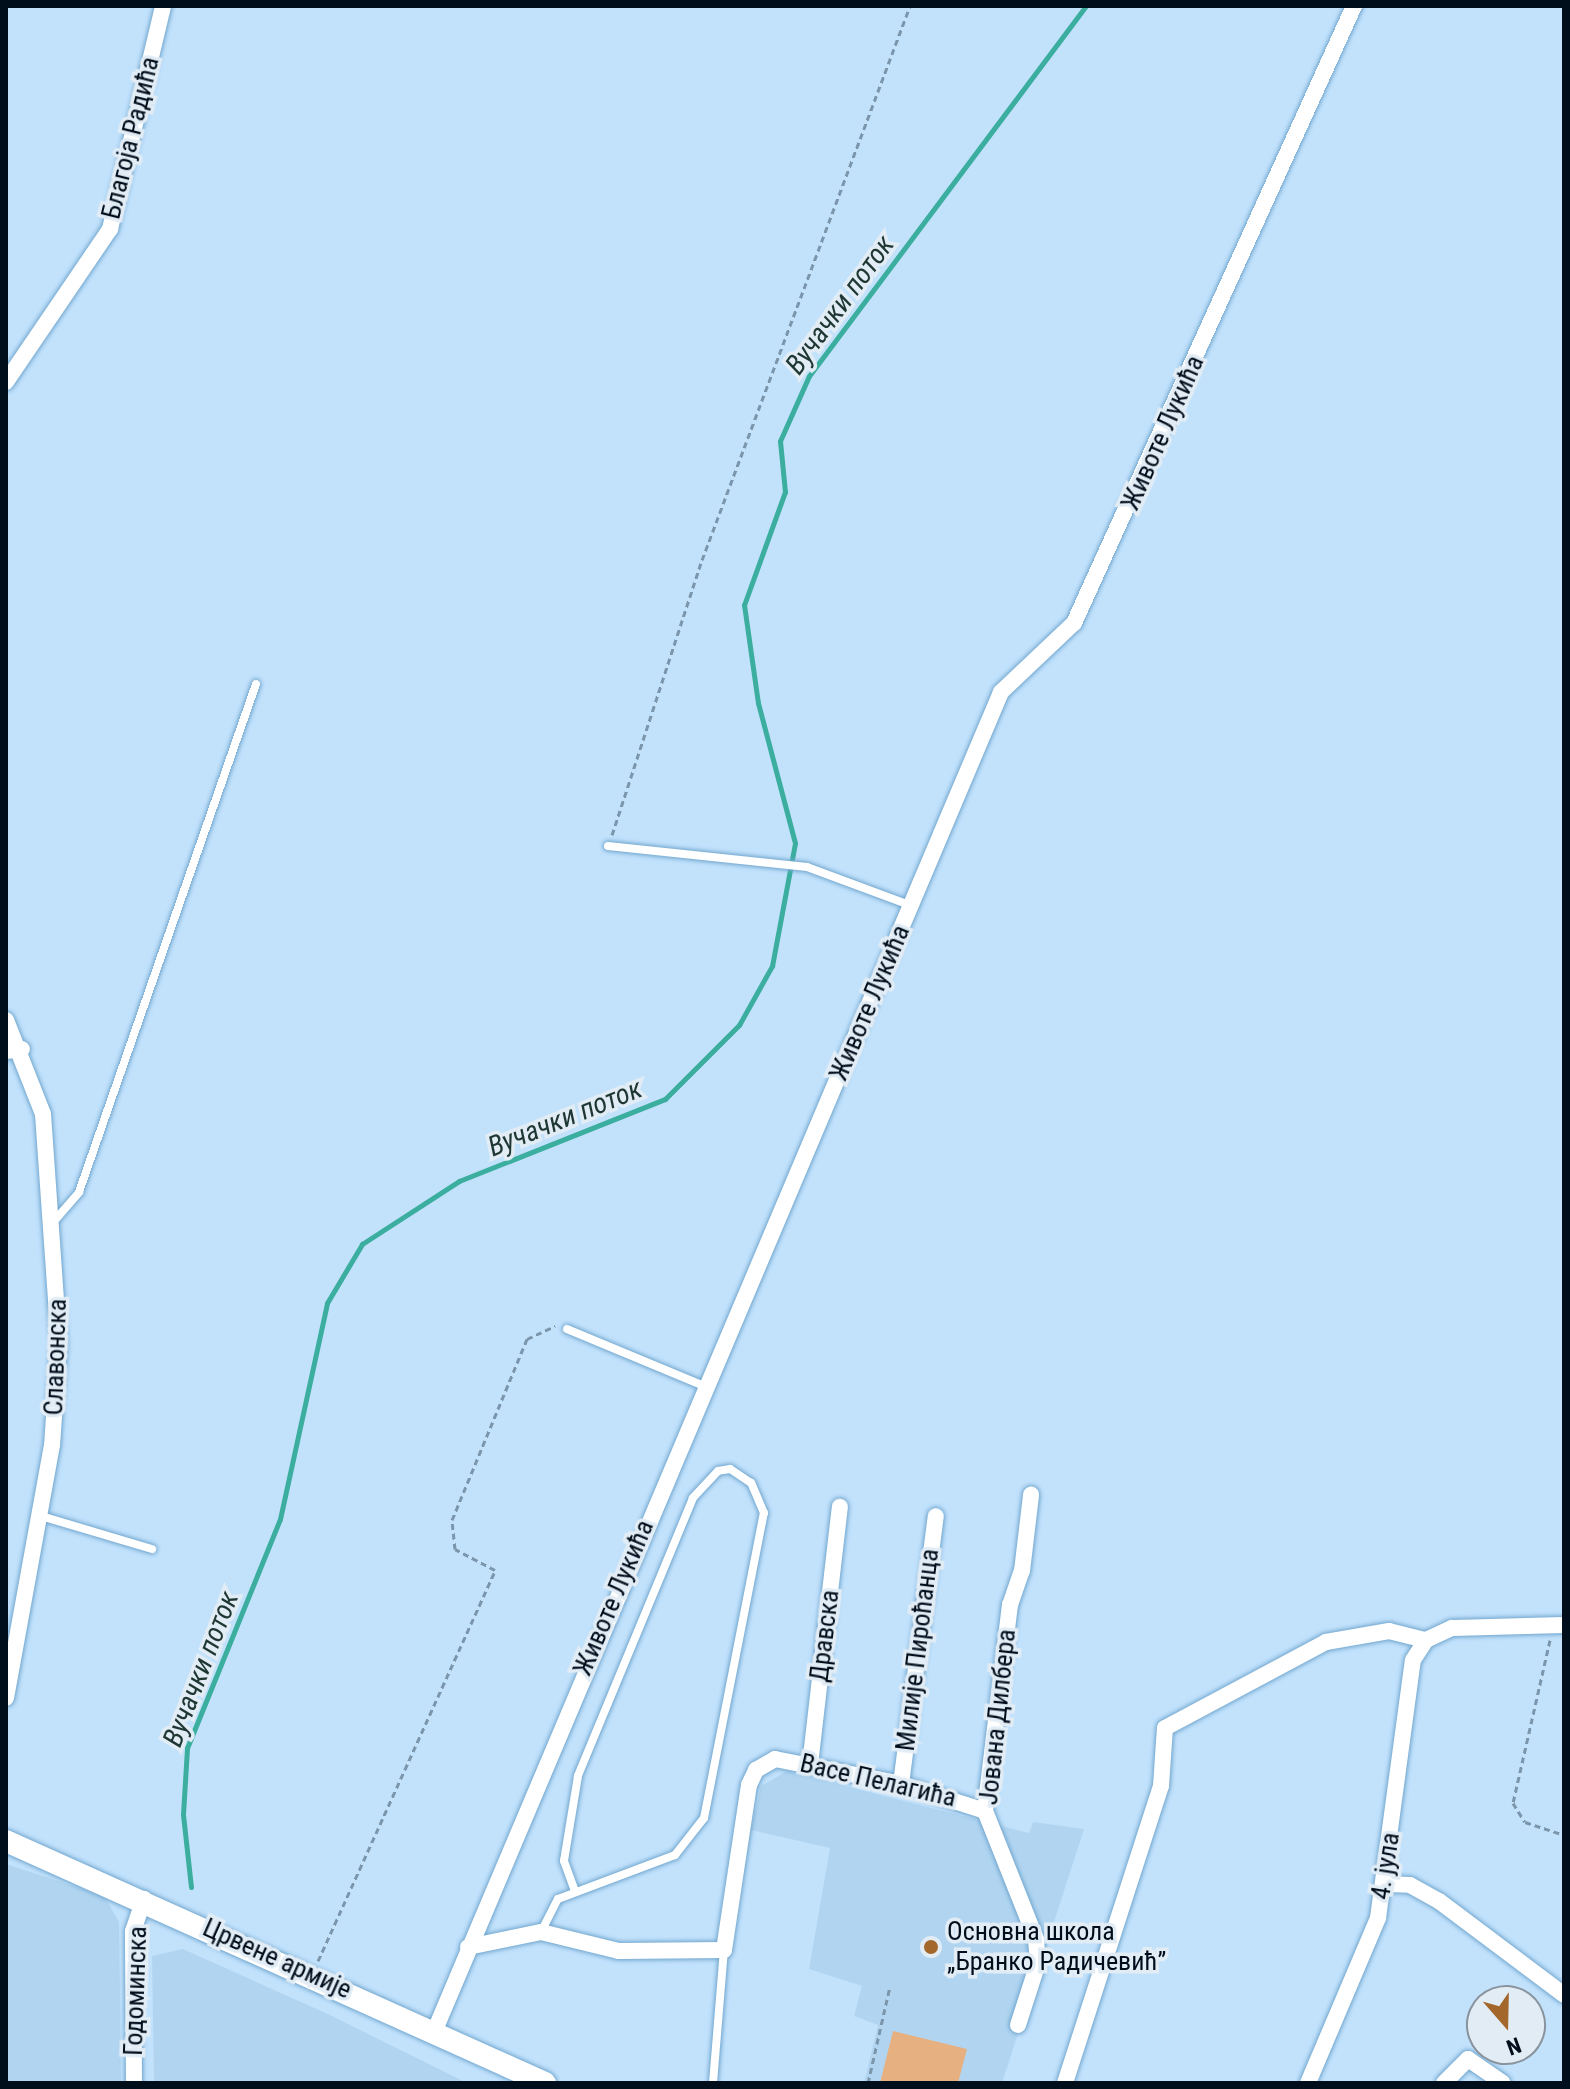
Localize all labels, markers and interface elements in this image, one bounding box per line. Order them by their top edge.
street label: Благоја Радића [96,54,166,222]
water label: Вучачки поток [778,229,902,381]
street label: Животе Лукића [1115,351,1211,515]
street label: Животе Лукића [823,921,917,1085]
water label: Вучачки поток [483,1072,647,1164]
street label: Славонска [38,1298,74,1416]
street label: Животе Лукића [567,1516,661,1680]
street label: Милије Пироћанца [890,1547,946,1753]
water label: Вучачки поток [156,1587,246,1751]
street label: Дравска [804,1588,846,1684]
street label: Јована Дилбера [973,1628,1023,1806]
street label: Васе Пелагића [797,1748,959,1814]
street label: 4. јула [1365,1830,1407,1902]
street label: Црвене армије [198,1912,356,2006]
place label: Основна школа „Бранко Радичевић” [947,1916,1166,1978]
street label: Годоминска [118,1926,154,2056]
marker: Основна школа „Бранко Радичевић” [922,1938,940,1956]
north arrow [1466,1985,1546,2065]
text: N [1503,2032,1524,2060]

